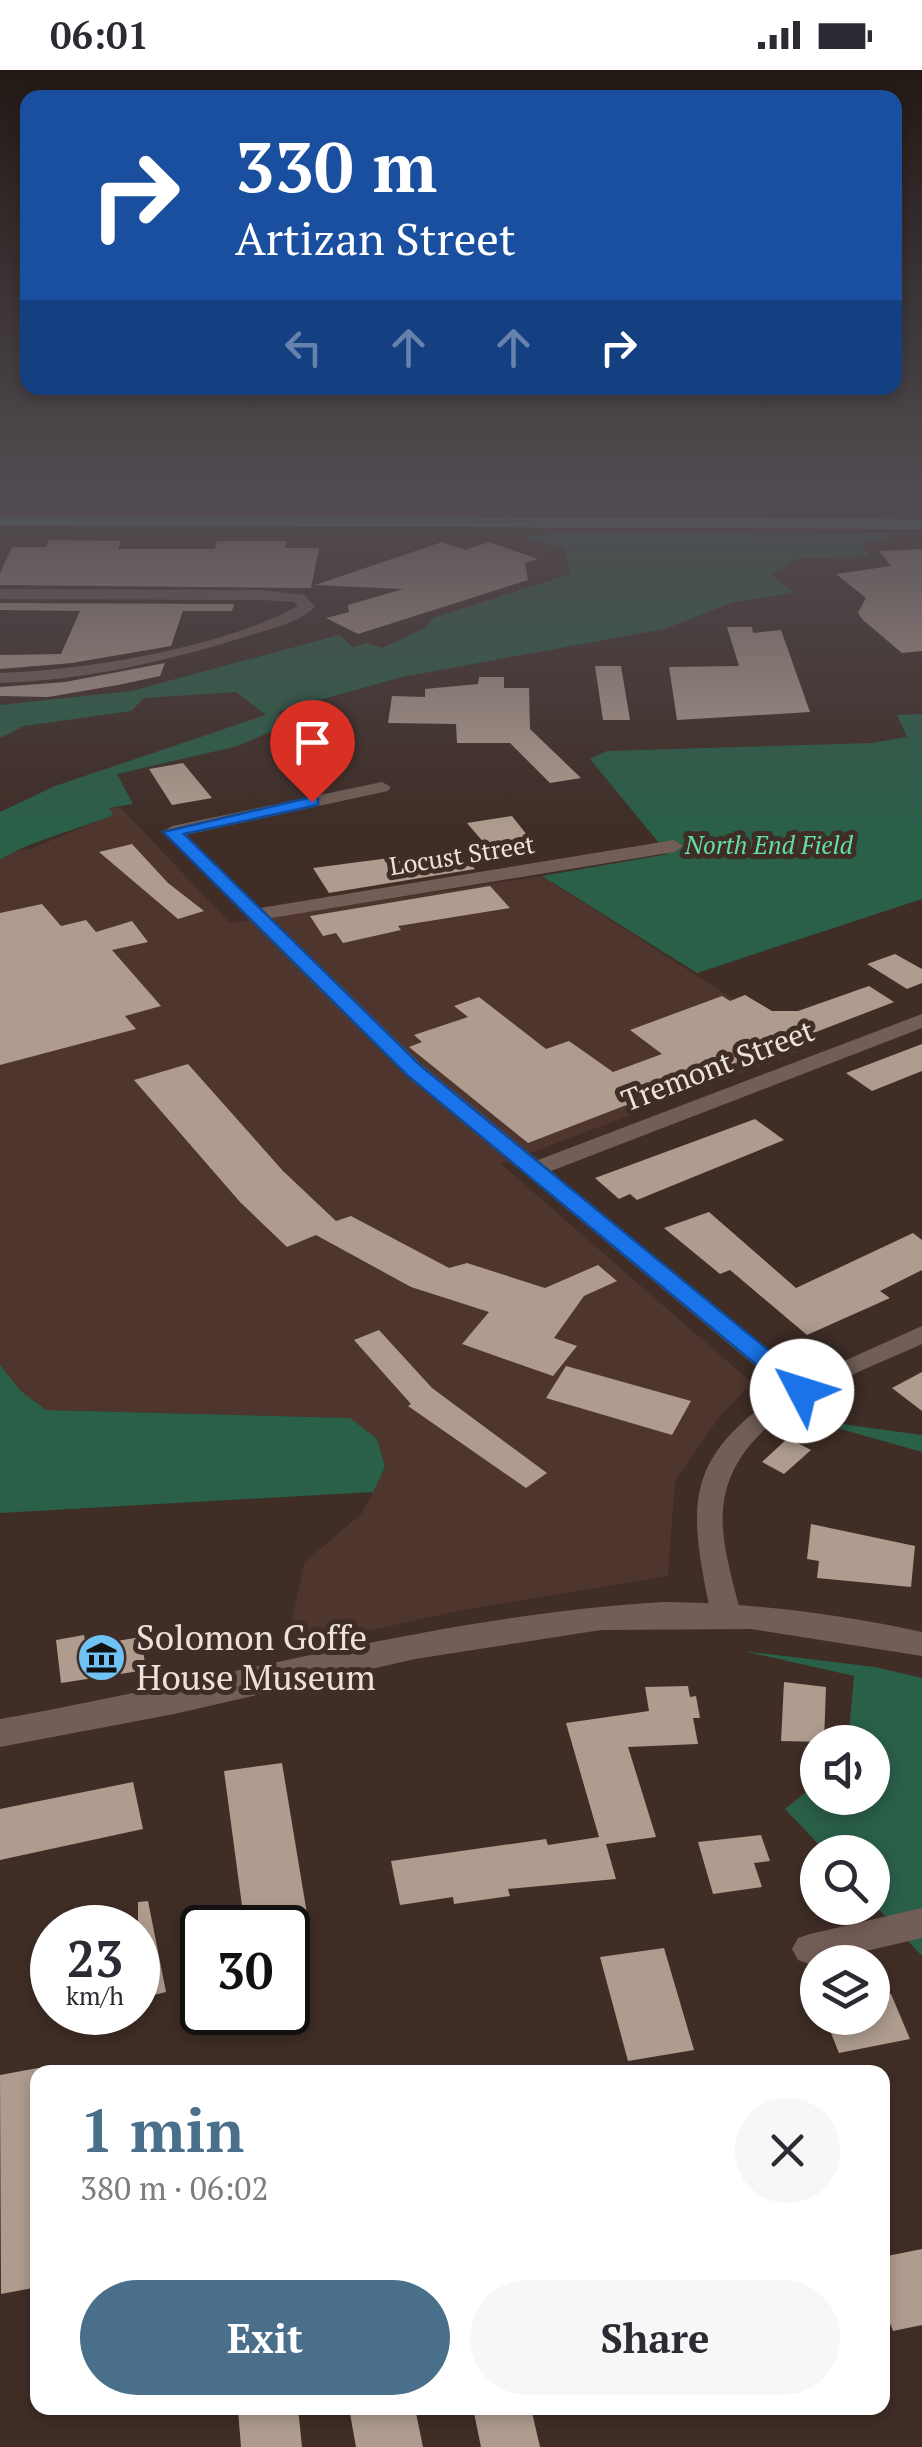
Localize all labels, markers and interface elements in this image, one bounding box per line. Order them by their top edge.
text: 06:01 [50,10,149,60]
text: 330 m [235,119,437,212]
icon: right [70,130,200,260]
text: Artizan Street [235,208,516,268]
icon: left [276,320,331,375]
icon: ahead [381,320,436,375]
icon: ahead [486,320,541,375]
icon: right [591,320,646,375]
pin [270,700,355,803]
icon: arrive [285,715,340,770]
street label: Locust Street [387,827,537,882]
park label: North End Field [684,828,854,861]
street label: Tremont Street [616,1010,820,1120]
position arrow [750,1339,854,1443]
place label: Solomon Goffe House Museum [136,1614,376,1700]
museum icon: Solomon Goffe House Museum [75,1632,127,1684]
map controls [800,1725,890,2035]
button: sound [800,1725,890,1815]
button: search [800,1835,890,1925]
speed limit sign: 30 [180,1905,310,2035]
text: 23 [67,1925,123,1991]
button: layers [800,1945,890,2035]
text: km/h [66,1979,124,2012]
text: 1 min [80,2090,244,2169]
button: close [735,2098,840,2203]
text: 380 m · 06:02 [80,2167,268,2209]
button: Exit [80,2280,450,2395]
button: Share [470,2280,840,2395]

